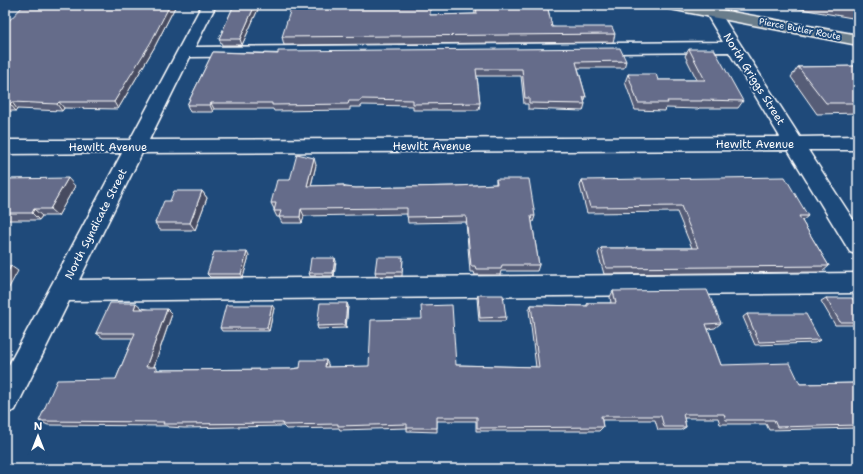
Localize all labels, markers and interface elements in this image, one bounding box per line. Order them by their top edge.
street label: Pierce Butler Route [758,15,842,43]
street label: North Griggs Street [720,30,789,128]
street label: Hewitt Avenue [716,137,794,152]
street label: Hewitt Avenue [393,139,471,154]
street label: Hewitt Avenue [69,140,147,155]
street label: North Syndicate Street [62,166,131,282]
north arrow [18,416,58,456]
text: N [34,419,43,434]

